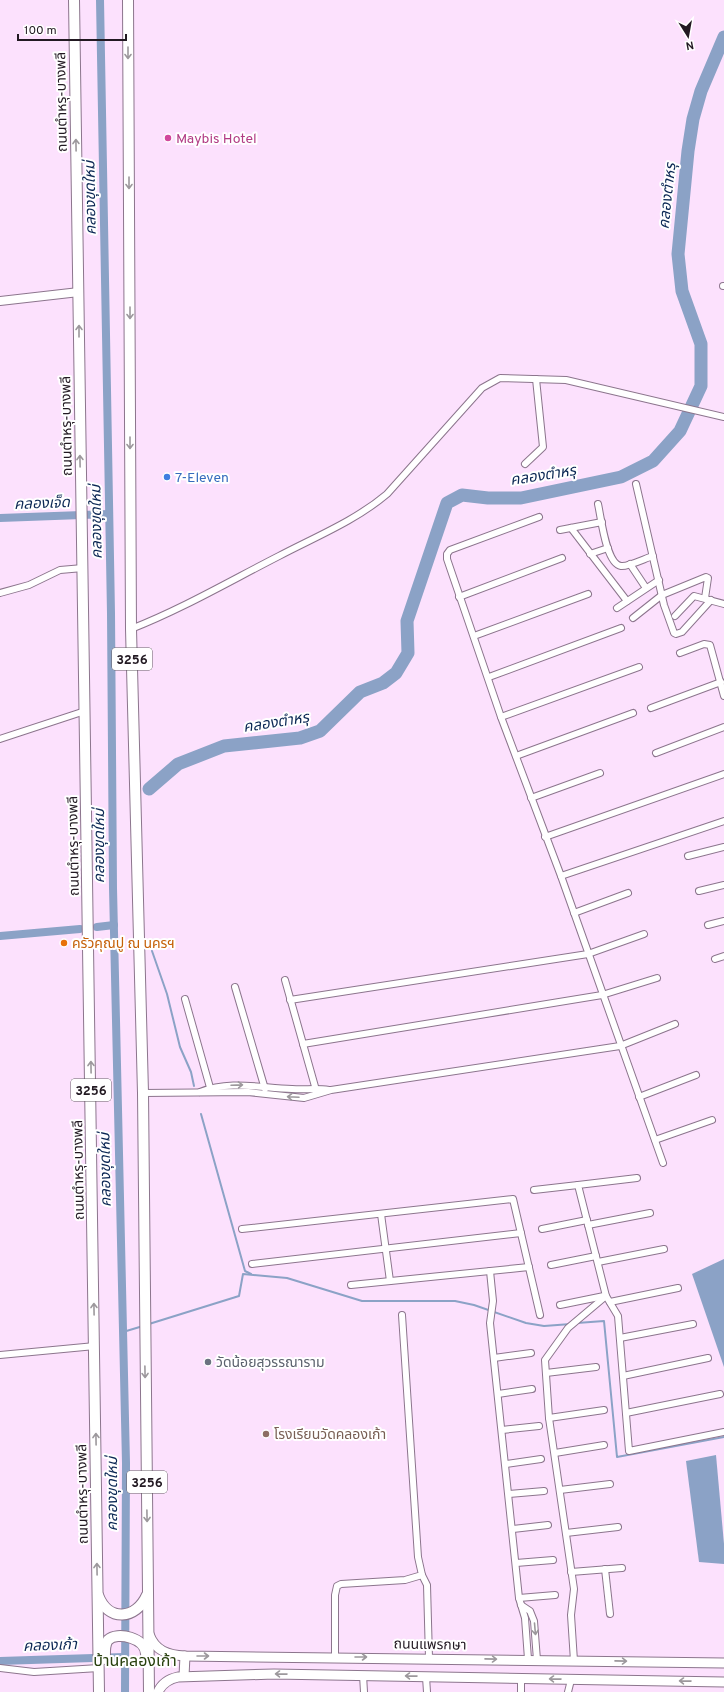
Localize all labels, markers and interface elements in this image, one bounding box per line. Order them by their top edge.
scale bar [18,16,126,42]
north arrow [668,16,708,56]
text: 100 m [24,23,57,39]
text: N [685,37,695,52]
one-way arrow [124,46,132,59]
street label: ถนนตำหรุ-บางพลี [53,52,72,152]
place label: Maybis Hotel [176,131,257,148]
marker: Maybis Hotel [163,133,173,143]
one-way arrow [72,139,80,152]
water label: คลองขุดใหม่ [81,159,102,235]
water label: คลองตำหรุ [656,161,682,230]
one-way arrow [125,176,133,189]
one-way arrow [126,306,133,319]
one-way arrow [75,325,83,338]
street label: ถนนตำหรุ-บางพลี [58,376,77,476]
one-way arrow [126,436,134,449]
one-way arrow [76,455,84,468]
water label: คลองตำหรุ [509,462,579,491]
place label: 7-Eleven [175,470,229,487]
marker: 7-Eleven [162,472,172,482]
water label: คลองขุดใหม่ [87,483,108,559]
water label: คลองเจ็ด [14,494,71,515]
road number: 3256 [112,648,152,670]
water label: คลองตำหรุ [242,709,312,738]
street label: ถนนตำหรุ-บางพลี [65,796,84,896]
water label: คลองขุดใหม่ [91,807,110,883]
place label: ครัวคุณปู ณ นครฯ [72,936,175,953]
marker: ครัวคุณปู ณ นครฯ [59,938,69,948]
one-way arrow [87,1061,95,1074]
road number: 3256 [71,1079,111,1101]
one-way arrow [230,1081,243,1089]
one-way arrow [287,1094,300,1101]
street label: ถนนตำหรุ-บางพลี [70,1120,89,1220]
water label: คลองขุดใหม่ [96,1131,117,1207]
one-way arrow [90,1303,98,1316]
place label: วัดน้อยสุวรรณาราม [216,1355,325,1372]
marker: วัดน้อยสุวรรณาราม [203,1357,213,1367]
one-way arrow [142,1365,149,1378]
place label: โรงเรียนวัดคลองเก้า [274,1427,386,1444]
marker: โรงเรียนวัดคลองเก้า [261,1429,271,1439]
one-way arrow [92,1433,100,1446]
street label: ถนนตำหรุ-บางพลี [74,1444,93,1544]
water label: คลองขุดใหม่ [104,1455,123,1531]
road number: 3256 [127,1471,167,1493]
one-way arrow [143,1509,151,1522]
one-way arrow [93,1563,101,1576]
one-way arrow [531,1622,538,1635]
water label: คลองเก้า [23,1636,78,1657]
street label: ถนนแพรกษา [393,1636,467,1655]
district label: บ้านคลองเก้า [93,1652,177,1672]
one-way arrow [196,1652,209,1660]
one-way arrow [354,1653,367,1661]
one-way arrow [484,1655,497,1663]
one-way arrow [614,1657,627,1665]
one-way arrow [275,1670,288,1678]
one-way arrow [405,1673,418,1680]
one-way arrow [549,1675,562,1683]
one-way arrow [679,1678,692,1685]

